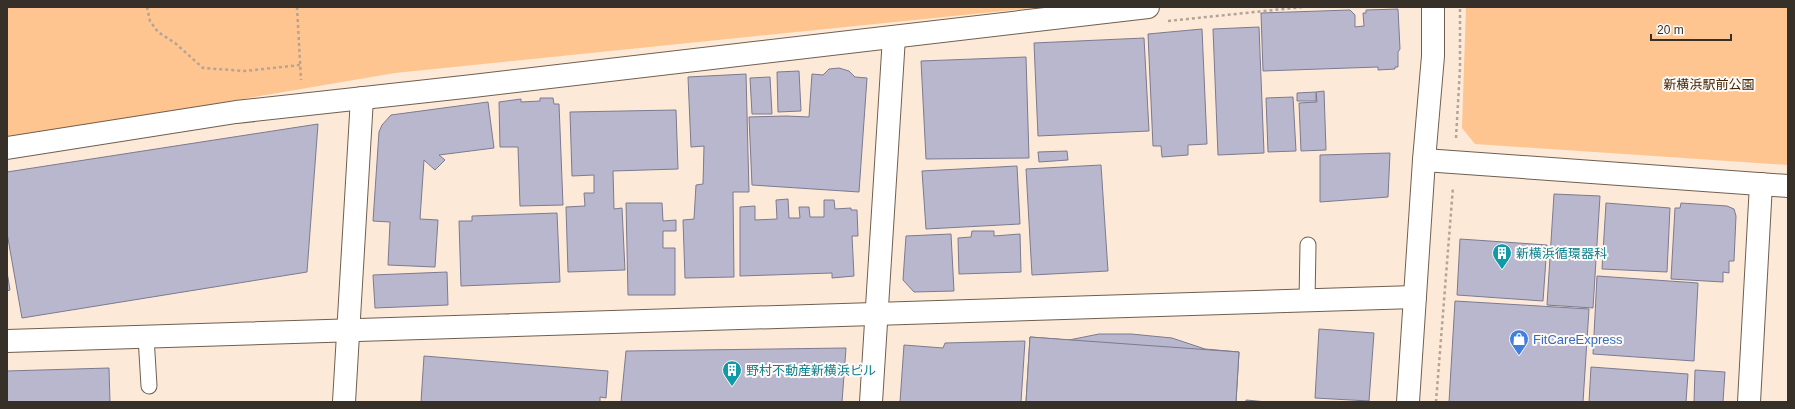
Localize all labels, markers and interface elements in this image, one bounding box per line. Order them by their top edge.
scale bar [1651,16,1731,42]
text: 20 m [1657,23,1684,37]
park label: 新横浜駅前公園 [1663,77,1755,92]
building icon: 新横浜循環器科 [1491,242,1513,270]
place label: 新横浜循環器科 [1516,246,1607,261]
shop icon: FitCareExpress [1508,328,1530,356]
place label: FitCareExpress [1533,332,1623,347]
building icon: 野村不動産新横浜ビル [721,359,743,387]
place label: 野村不動産新横浜ビル [746,363,876,378]

